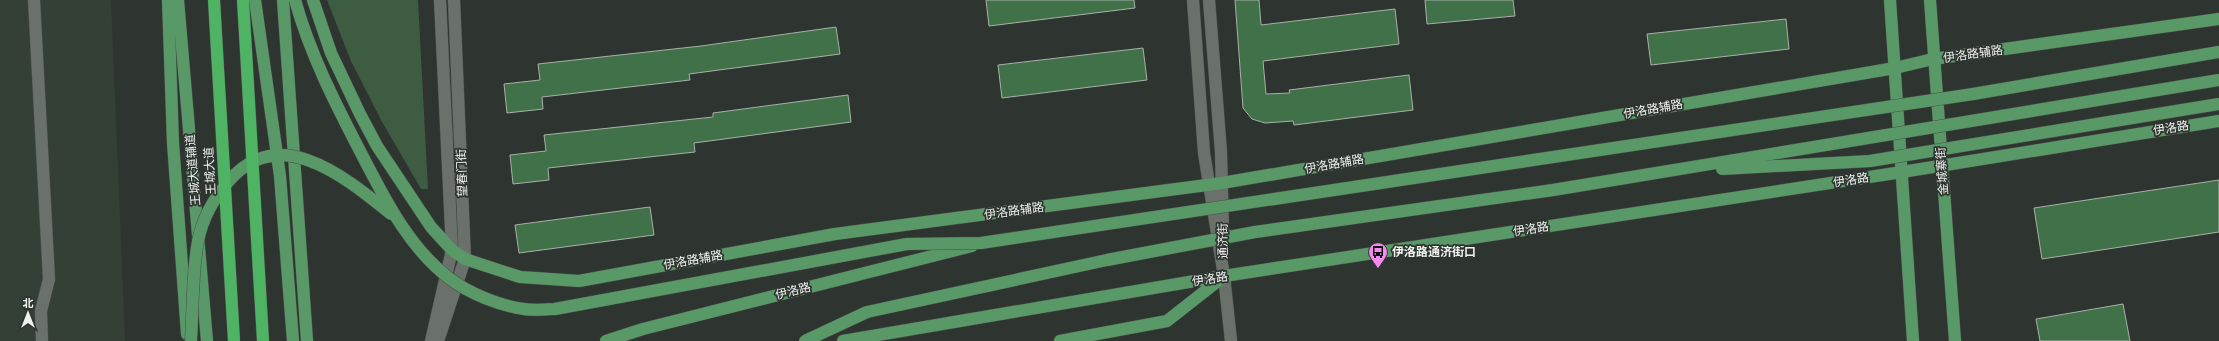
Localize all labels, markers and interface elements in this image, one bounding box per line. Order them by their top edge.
street label: 伊洛路辅路 [1942,42,2004,65]
street label: 伊洛路辅路 [1622,96,1684,121]
street label: 伊洛路 [2152,117,2190,138]
street label: 王城大道辅道 [182,134,203,207]
street label: 王城大道 [201,147,218,195]
street label: 金城寨街 [1932,147,1951,196]
street label: 望春门街 [453,149,470,197]
street label: 伊洛路辅路 [1303,151,1365,176]
street label: 伊洛路 [1832,169,1870,190]
street label: 伊洛路辅路 [983,199,1045,222]
street label: 伊洛路 [1512,218,1550,239]
street label: 通济街 [1215,223,1230,259]
bus stop icon: 伊洛路通济街口 [1367,241,1389,269]
place label: 伊洛路通济街口 [1392,244,1476,259]
street label: 伊洛路辅路 [662,247,724,272]
street label: 伊洛路 [1191,268,1229,289]
street label: 伊洛路 [774,279,812,302]
north arrow [8,293,48,333]
text: 北 [23,296,34,310]

